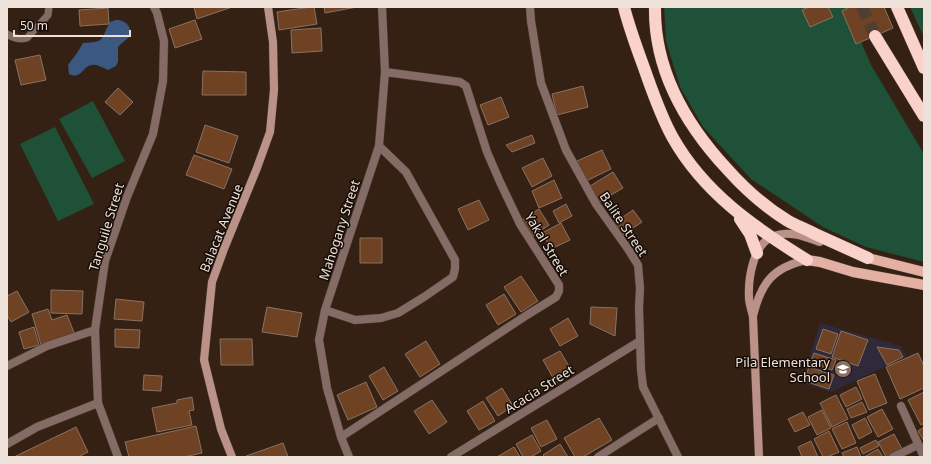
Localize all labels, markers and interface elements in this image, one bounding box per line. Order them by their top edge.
scale bar [14,12,130,38]
text: 50 m [20,17,48,34]
street label: Mahogany Street [314,177,364,283]
street label: Tanguile Street [84,180,128,273]
street label: Balacat Avenue [195,181,247,275]
street label: Balite Street [596,188,652,260]
street label: Yakal Street [521,209,573,279]
place label: Pila Elementary School [735,353,830,386]
school or university icon: Pila Elementary School [833,359,853,379]
street label: Acacia Street [501,360,577,417]

